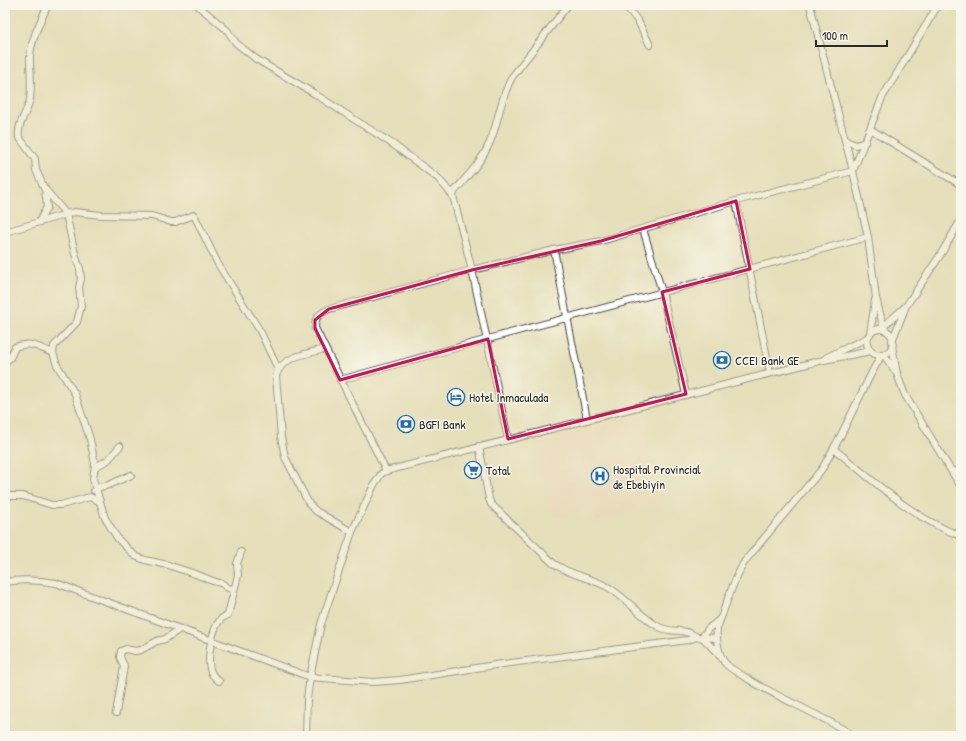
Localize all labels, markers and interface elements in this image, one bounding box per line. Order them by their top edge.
scale bar [816,22,887,48]
text: 100 m [822,27,848,44]
bank icon: CCEI Bank GE [712,350,732,370]
place label: CCEI Bank GE [735,351,799,369]
hotel icon: Hotel Inmaculada [446,387,466,407]
place label: Hotel Inmaculada [469,388,548,406]
bank icon: BGFI Bank [396,414,416,434]
place label: BGFI Bank [419,415,466,433]
supermarket icon: Total [463,460,483,480]
place label: Hospital Provincial de Ebebiyín [613,460,701,493]
place label: Total [486,461,511,479]
hospital icon: Hospital Provincial de Ebebiyín [590,466,610,486]

